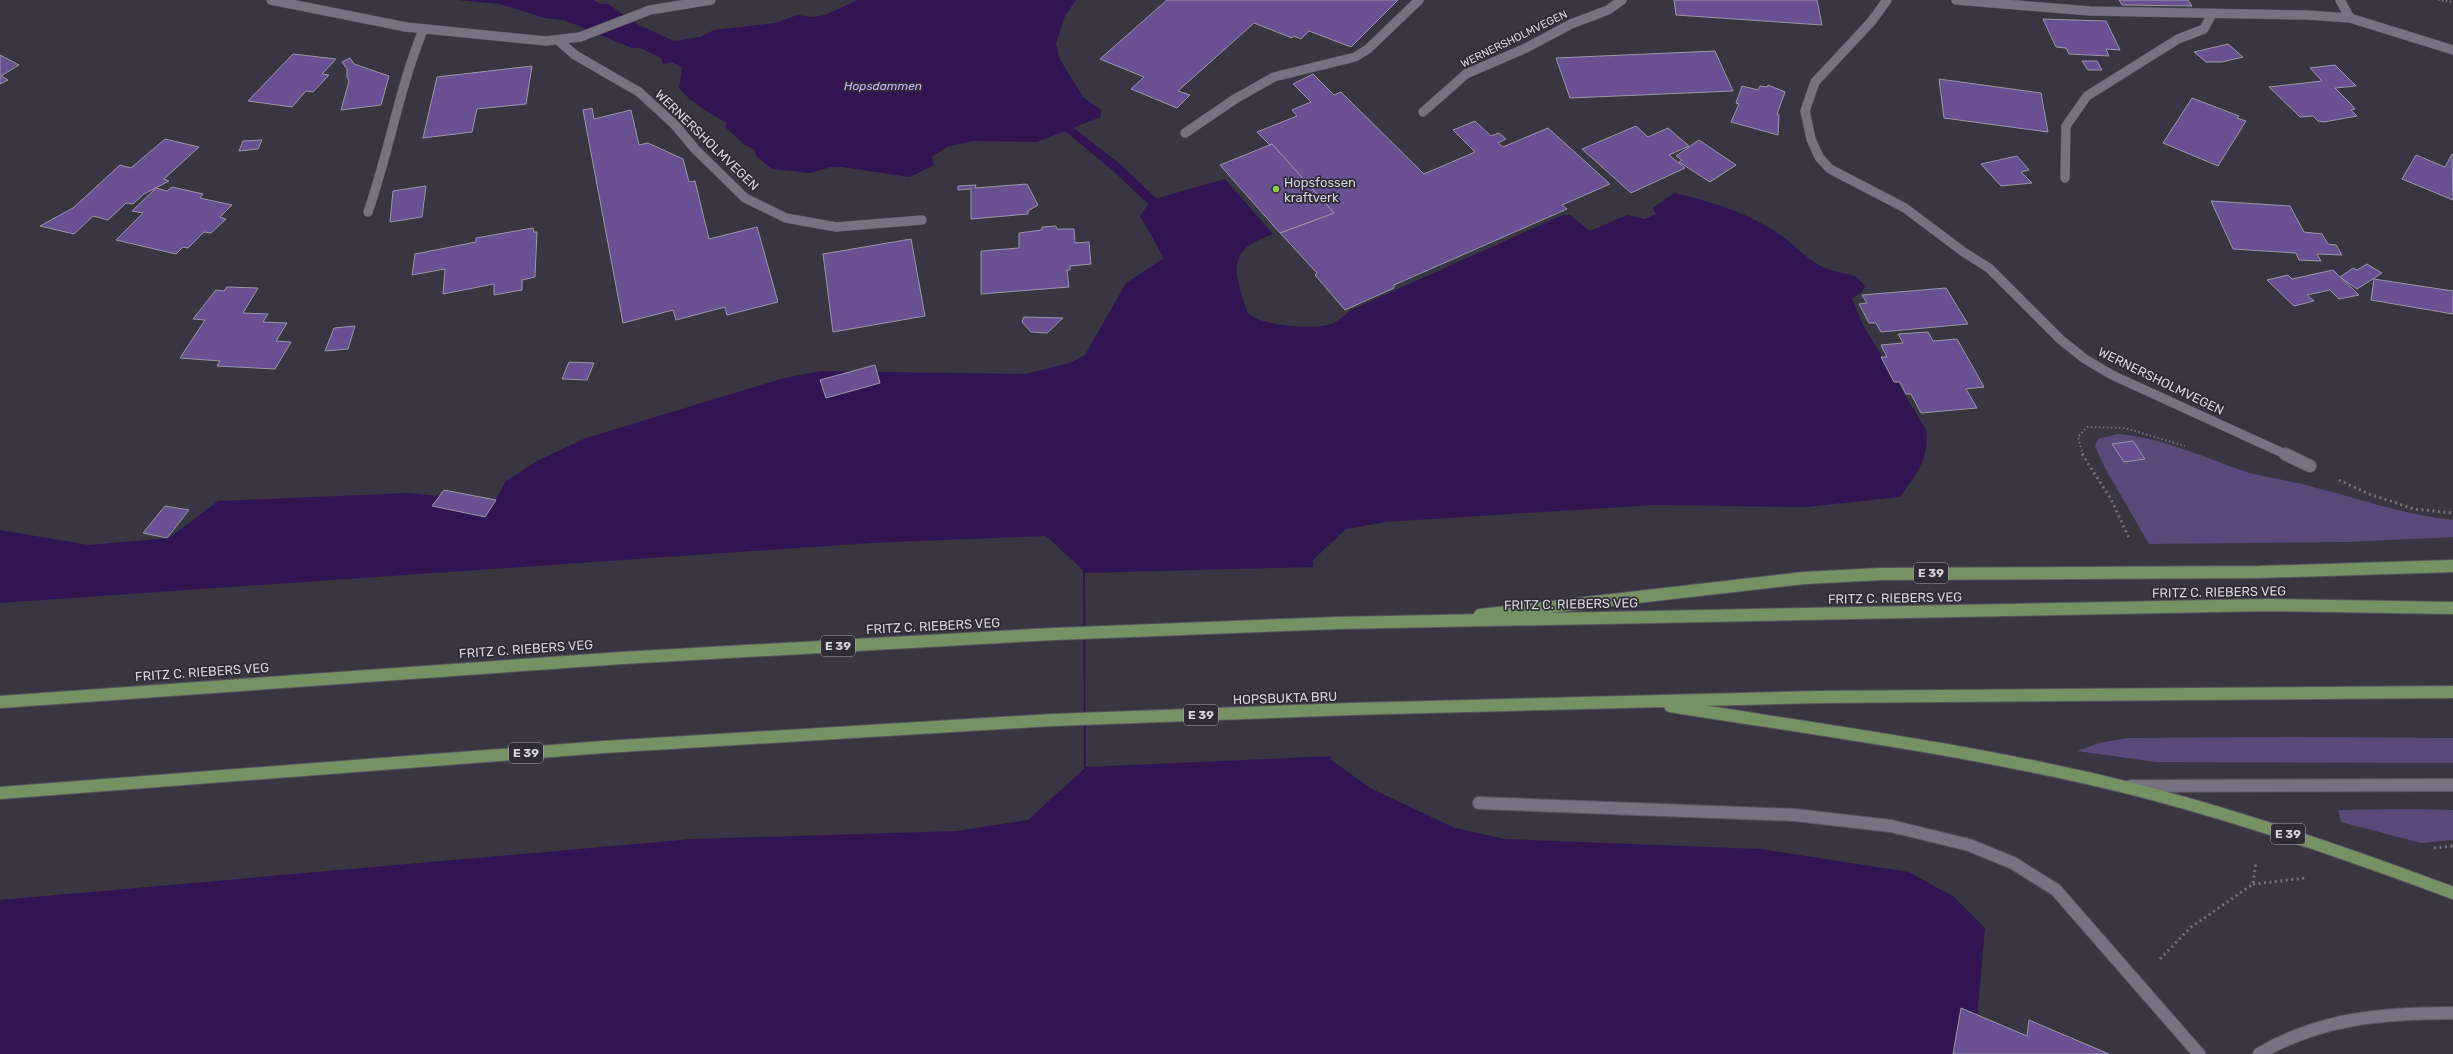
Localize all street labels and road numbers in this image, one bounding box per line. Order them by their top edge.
street label: WERNERSHOLMVEGEN [1459,8,1569,70]
street label: WERNERSHOLMVEGEN [652,87,762,193]
street label: WERNERSHOLMVEGEN [2096,344,2226,418]
road number: E 39 [1914,563,1948,583]
street label: FRITZ C. RIEBERS VEG [2152,583,2286,601]
street label: FRITZ C. RIEBERS VEG [1828,589,1962,607]
street label: FRITZ C. RIEBERS VEG [1504,595,1638,613]
street label: FRITZ C. RIEBERS VEG [866,615,1001,637]
road number: E 39 [821,636,855,656]
street label: FRITZ C. RIEBERS VEG [459,637,594,661]
street label: FRITZ C. RIEBERS VEG [135,660,270,684]
street label: HOPSBUKTA BRU [1232,689,1338,707]
road number: E 39 [1184,705,1218,725]
road number: E 39 [509,743,543,763]
road number: E 39 [2271,824,2305,844]

